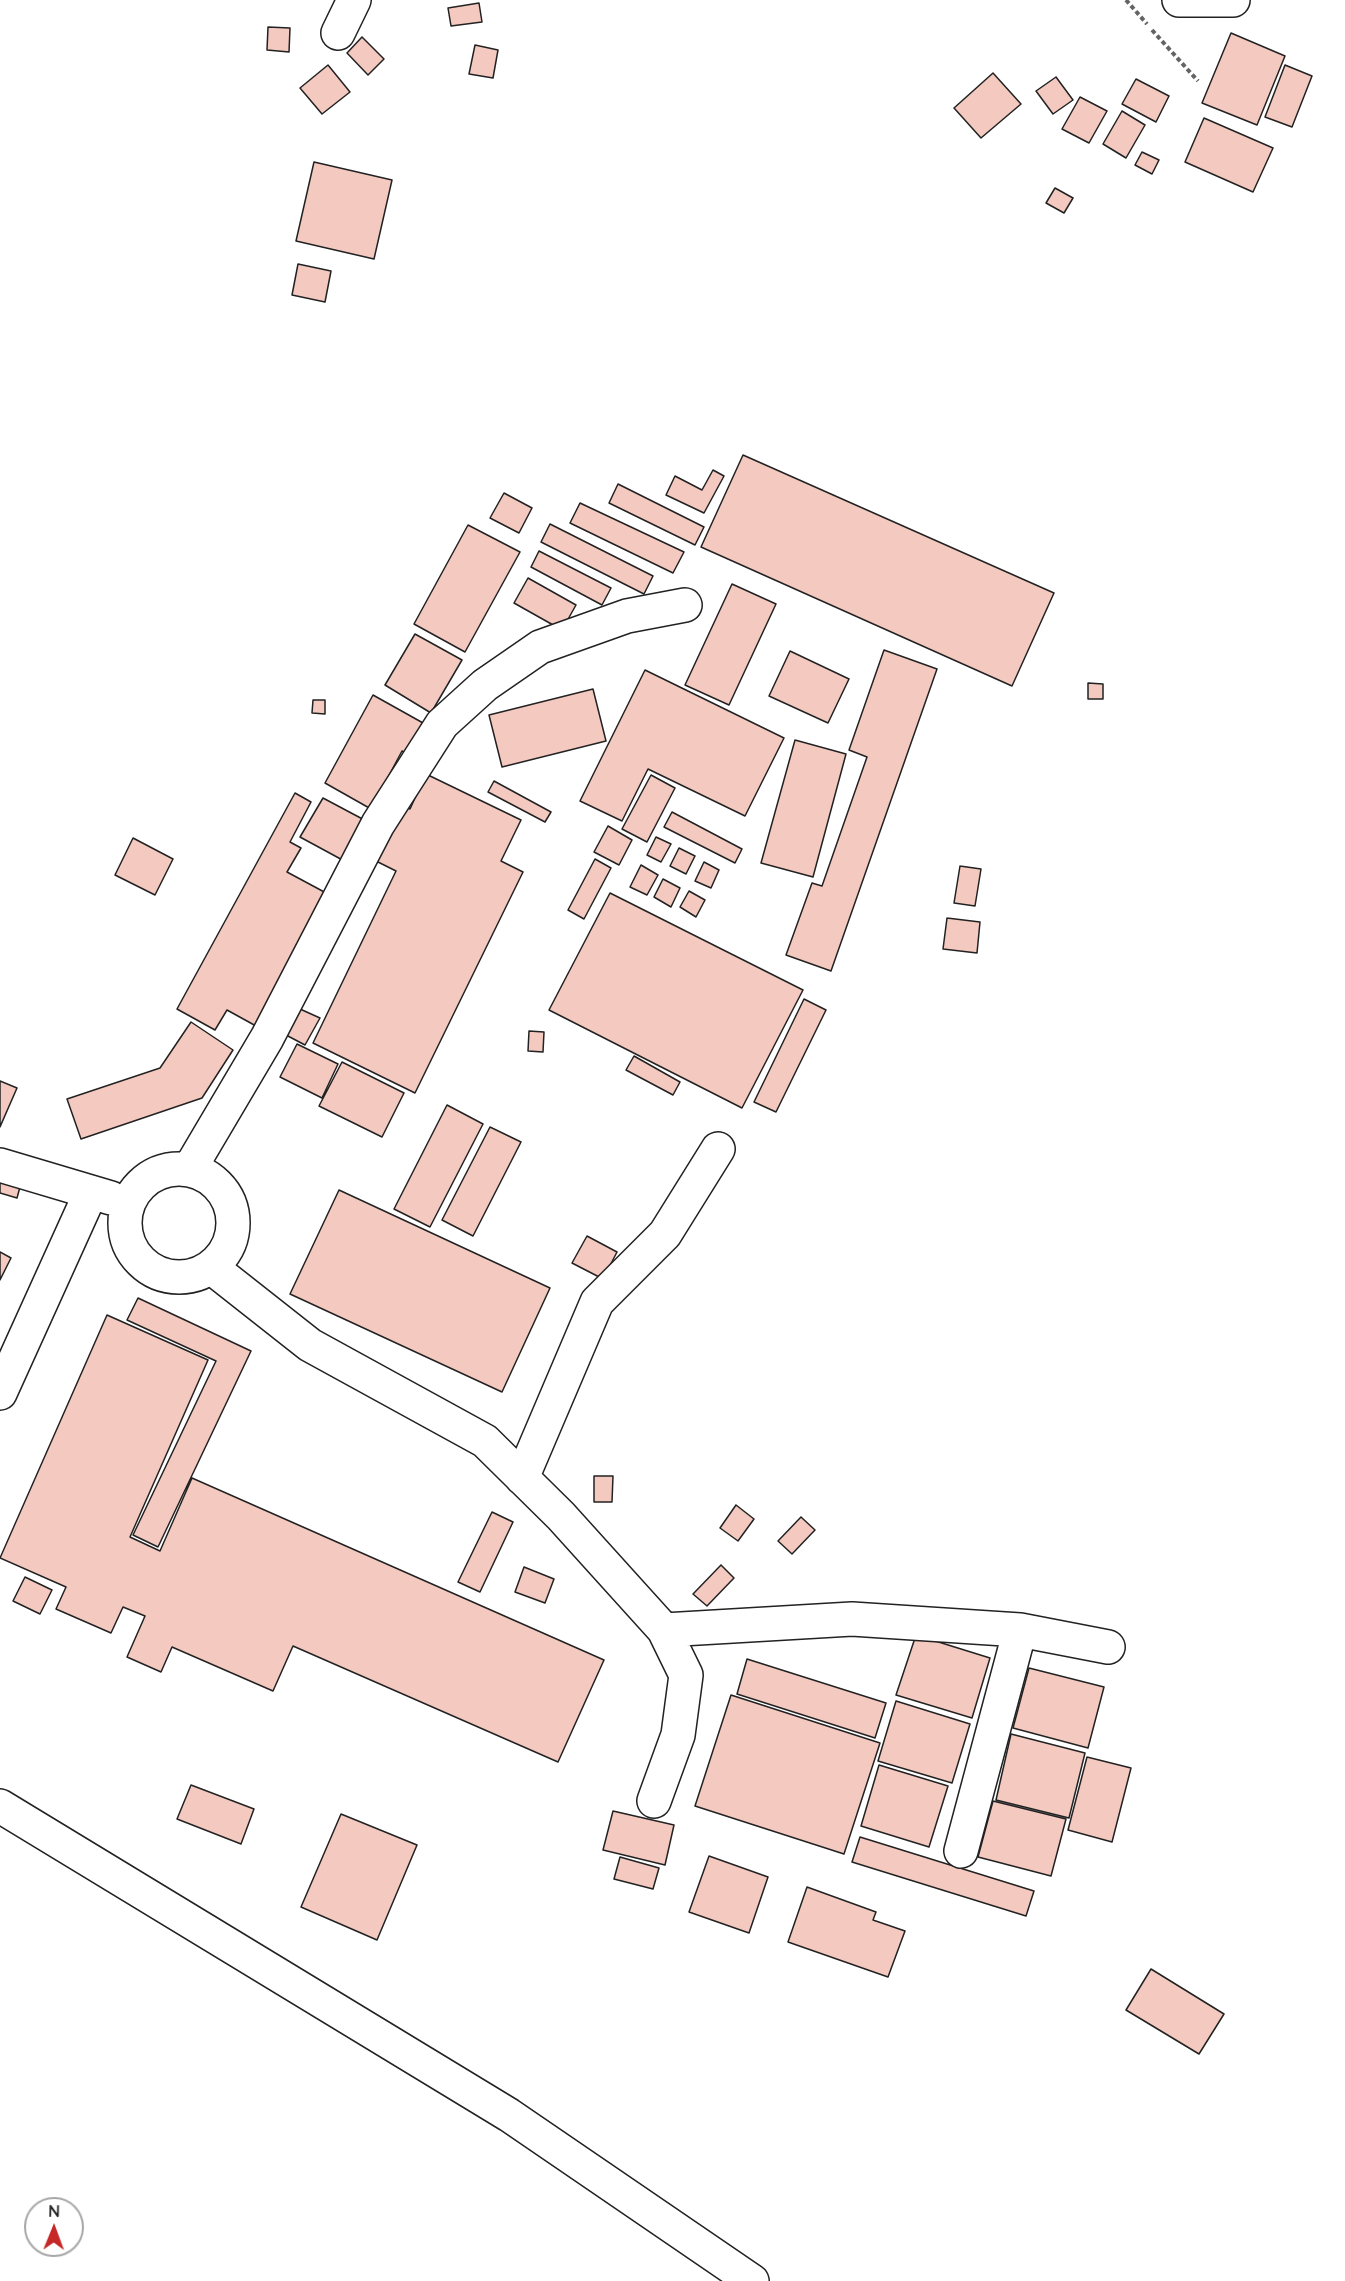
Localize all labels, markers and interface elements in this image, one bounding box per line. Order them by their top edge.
north arrow [24,2197,84,2257]
text: N [48,2201,60,2221]

